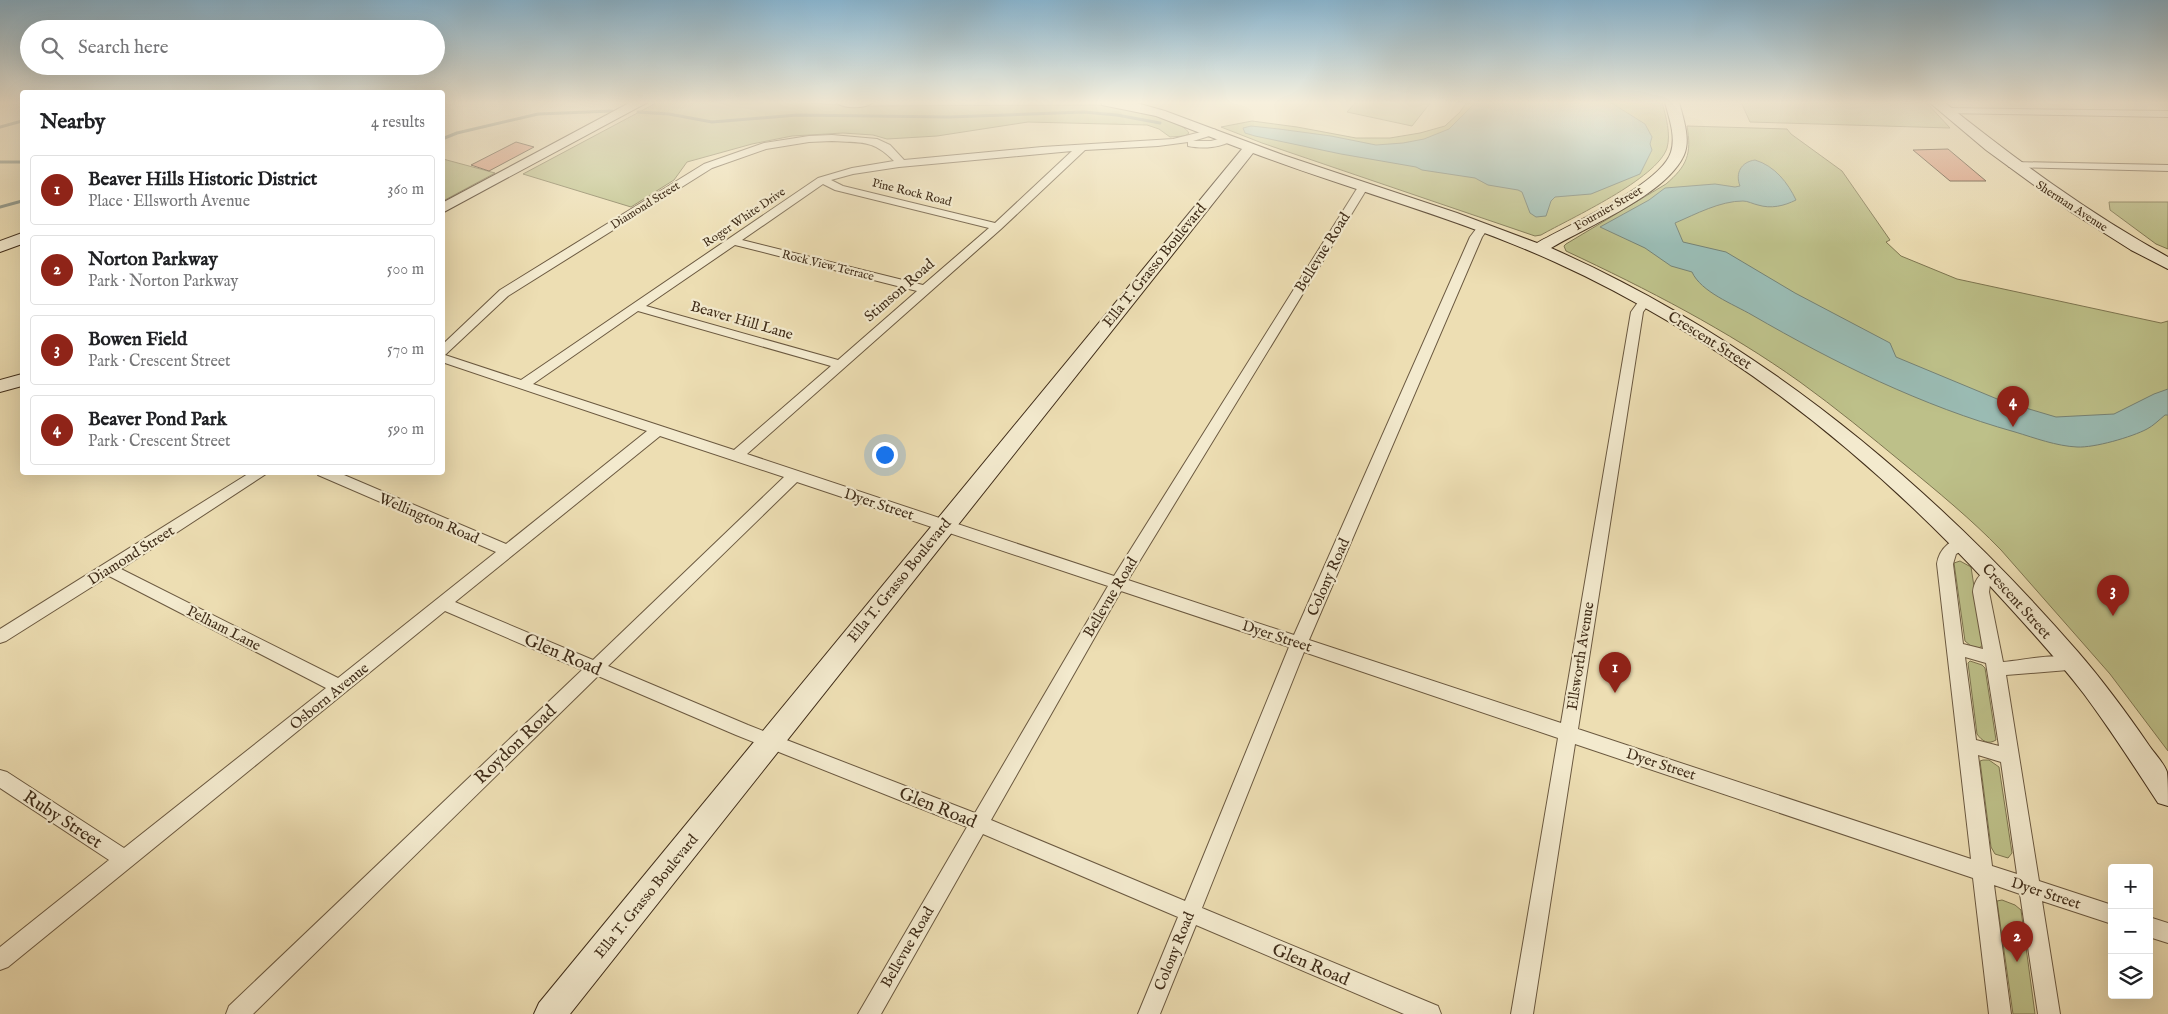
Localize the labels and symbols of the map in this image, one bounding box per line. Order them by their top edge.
street label: Pine Rock Road [871,175,954,210]
street label: Diamond Street [608,178,683,233]
street label: Sherman Avenue [2033,178,2111,235]
street label: Fournier Street [1571,183,1645,234]
street label: Roger White Drive [700,184,789,251]
street label: Ella T. Grasso Boulevard [1098,199,1211,331]
street label: Bellevue Road [1290,208,1355,296]
street label: Rock View Terrace [780,247,876,284]
street label: Stimson Road [860,254,939,326]
street label: Beaver Hill Lane [688,297,795,344]
street label: Crescent Street [1664,307,1755,374]
pin: 4 [1997,386,2029,427]
your location [872,442,898,468]
street label: Dyer Street [842,484,916,525]
street label: Wellington Road [376,489,483,549]
street label: Ella T. Grasso Boulevard [843,514,956,646]
street label: Diamond Street [84,521,178,590]
street label: Colony Road [1303,534,1354,619]
street label: Bellevue Road [1079,553,1142,641]
street label: Crescent Street [1978,560,2056,643]
pin: 3 [2097,575,2129,616]
street label: Ellsworth Avenue [1563,600,1598,712]
street label: Pelham Lane [183,602,264,655]
street label: Dyer Street [1240,616,1314,657]
street label: Glen Road [520,629,605,682]
pin: 1 [1599,652,1631,693]
street label: Osborn Avenue [286,659,373,734]
street label: Roydon Road [470,700,562,790]
street label: Dyer Street [1624,744,1698,785]
street label: Glen Road [895,782,980,834]
street label: Ruby Street [18,786,106,854]
street label: Ella T. Grasso Boulevard [590,830,703,962]
street label: Dyer Street [2009,873,2083,914]
street label: Bellevue Road [877,903,939,991]
street label: Colony Road [1150,908,1199,993]
pin: 2 [2001,921,2033,962]
street label: Glen Road [1268,939,1353,992]

